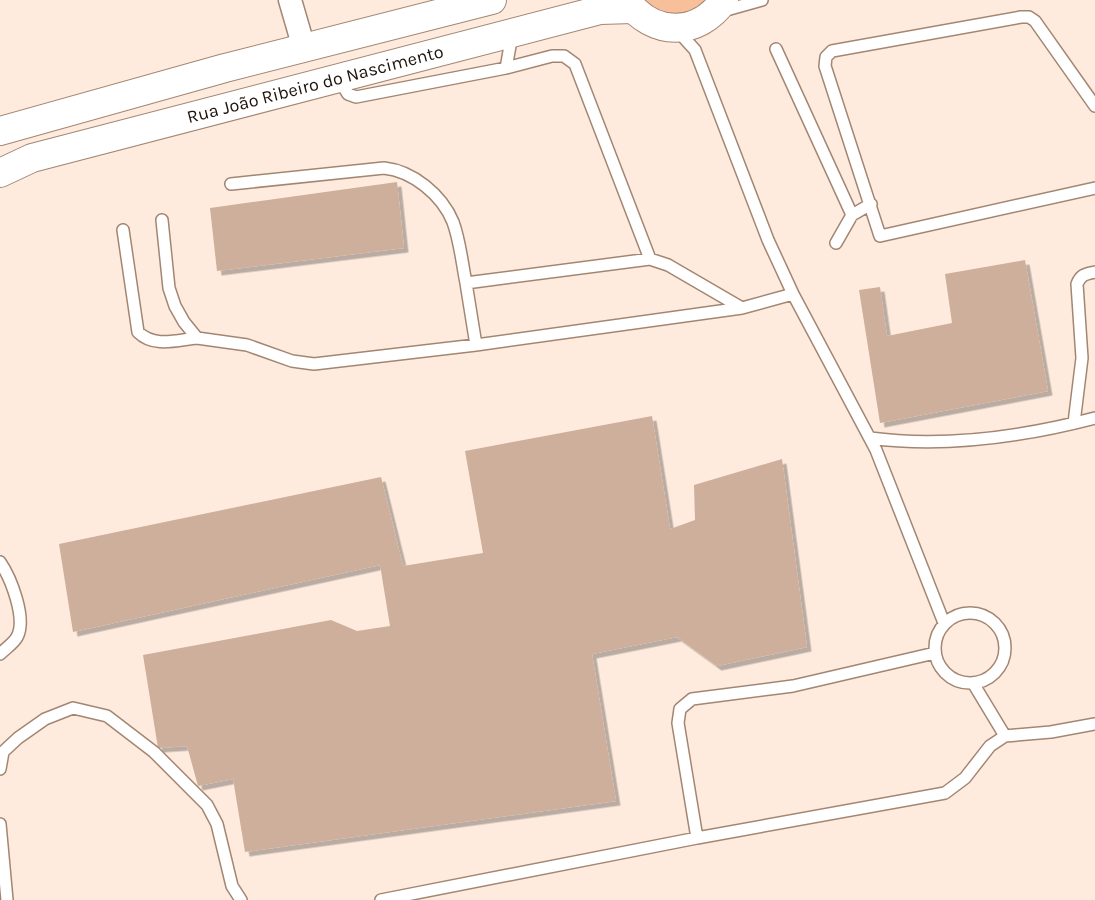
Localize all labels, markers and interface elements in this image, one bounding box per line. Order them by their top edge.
street label: Rua João Ribeiro do Nascimento [184,40,446,128]

